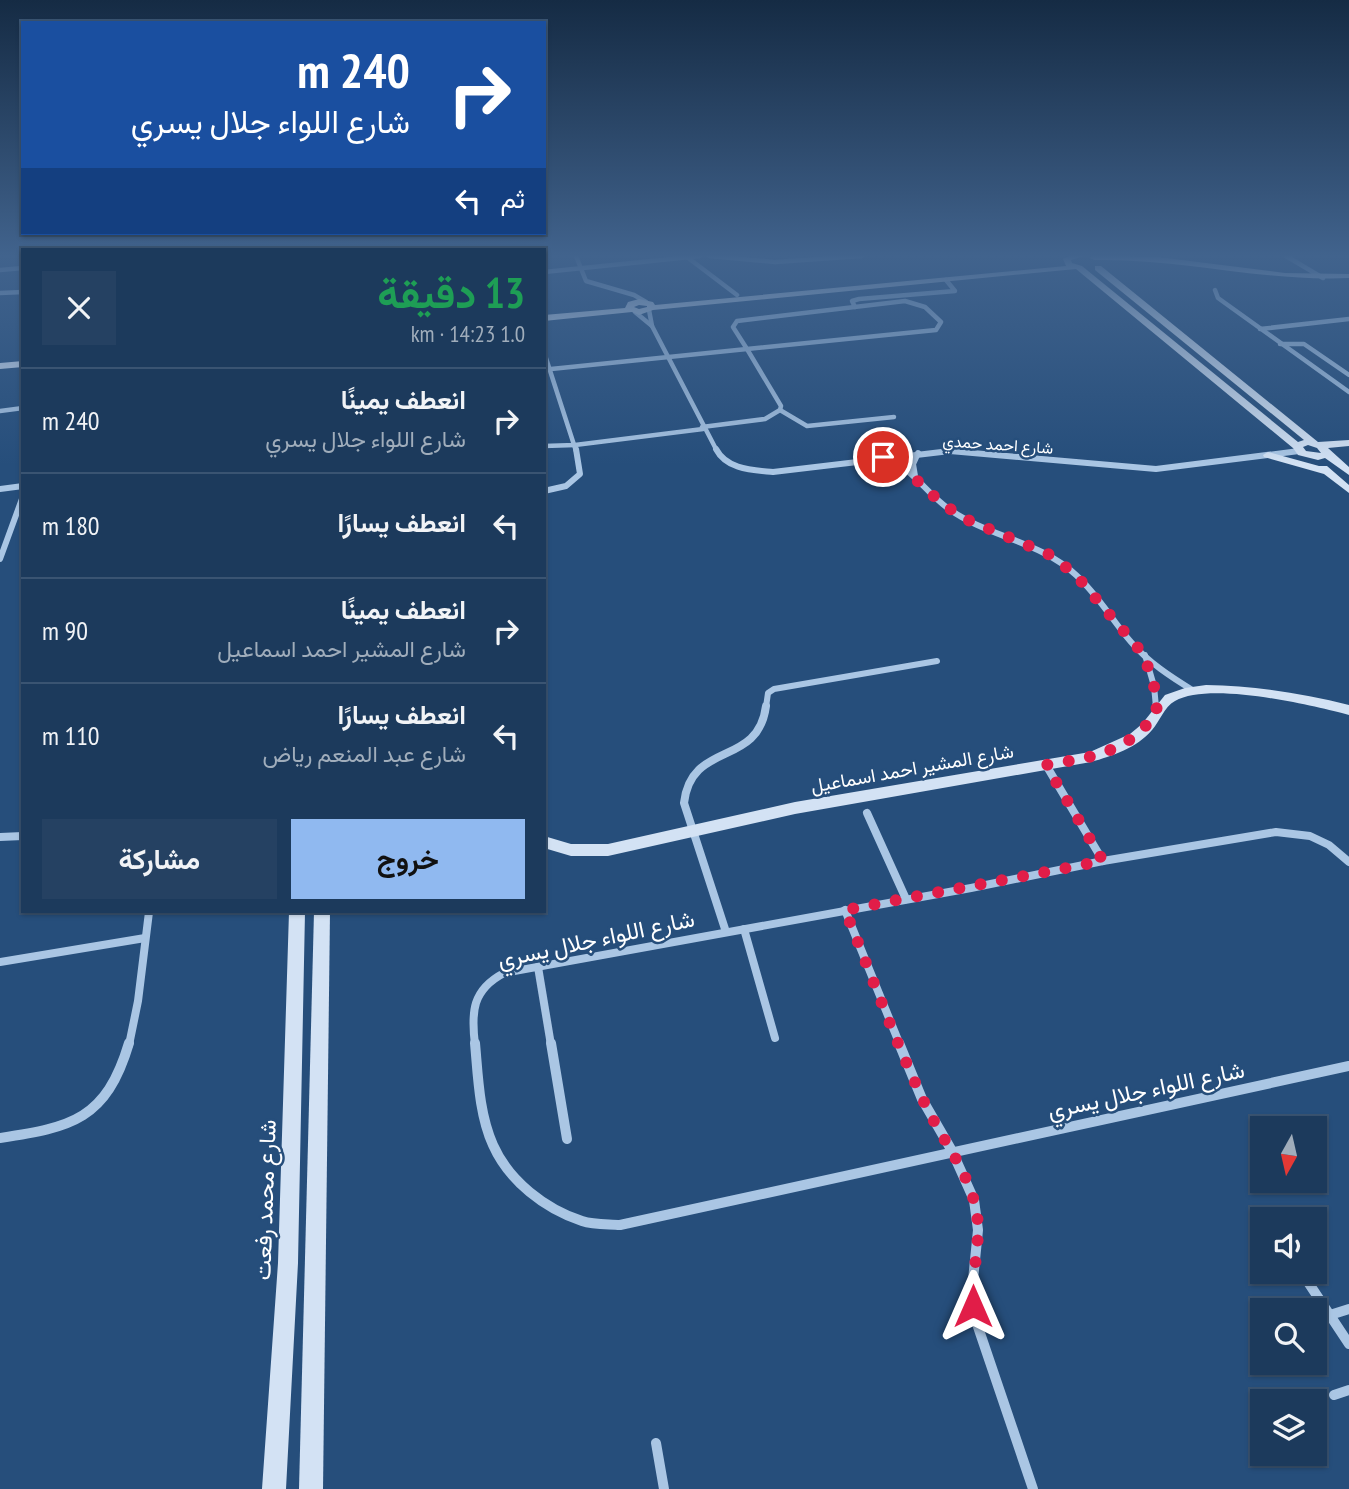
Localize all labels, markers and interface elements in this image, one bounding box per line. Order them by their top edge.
text: 240 m [297,38,410,102]
icon: right [434,49,525,140]
text: شارع اللواء جلال يسري [131,100,410,142]
icon: left [449,182,487,220]
text: ثم [501,182,525,215]
text: 13 دقيقة [377,265,525,320]
button: close [42,271,116,345]
text: 1.0 km · 14:23 [411,319,525,348]
text: انعطف يمينًا [341,383,466,416]
icon: right [487,402,525,440]
text: 240 m [42,404,100,437]
text: شارع اللواء جلال يسري [265,424,466,453]
pin [853,427,913,487]
street label: شارع احمد حمدي [942,430,1054,462]
icon: arrive [864,438,902,476]
text: انعطف يسارًا [338,506,466,539]
icon: left [487,507,525,545]
text: 180 m [42,509,100,542]
text: انعطف يمينًا [341,593,466,626]
icon: right [487,612,525,650]
text: 90 m [42,614,88,647]
text: شارع المشير احمد اسماعيل [217,634,466,663]
text: انعطف يسارًا [338,698,466,731]
icon: left [487,717,525,755]
text: 110 m [42,719,100,752]
street label: شارع المشير احمد اسماعيل [809,738,1015,799]
text: شارع عبد المنعم رياض [263,739,466,768]
button: مشاركة [42,819,277,899]
button: خروج [291,819,525,899]
street label: شارع اللواء جلال يسري [495,903,698,978]
street label: شارع اللواء جلال يسري [1045,1054,1248,1129]
north arrow [1250,1116,1326,1194]
map controls [1250,1116,1327,1466]
street label: شارع محمد رفعت [247,1119,284,1281]
button: sound [1250,1207,1327,1284]
position arrow [936,1269,1010,1343]
button: search [1250,1298,1327,1375]
button: layers [1250,1389,1327,1466]

